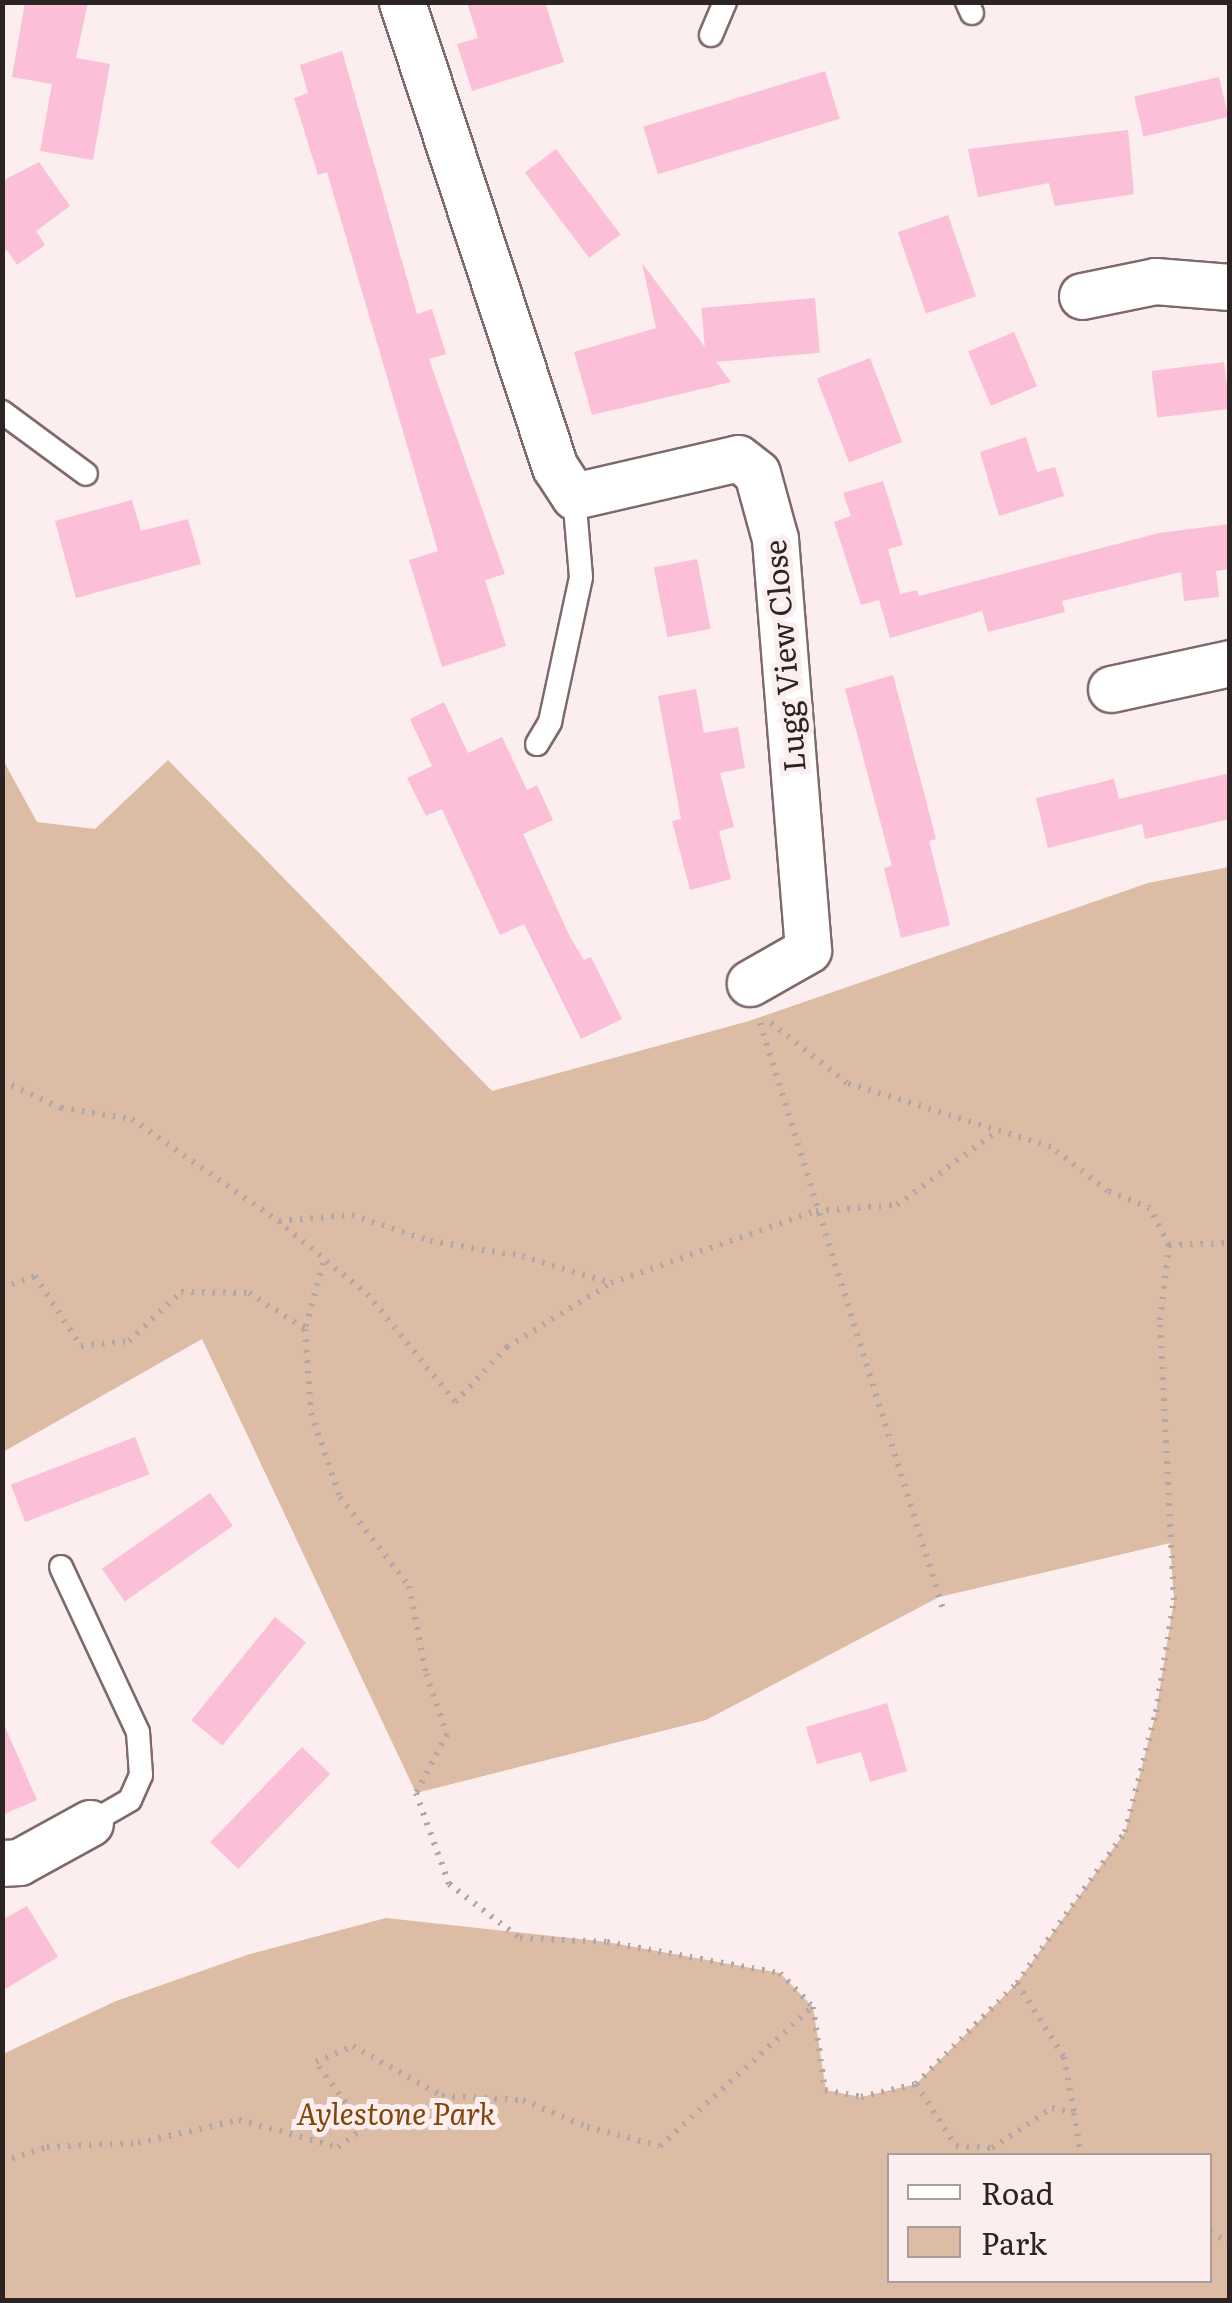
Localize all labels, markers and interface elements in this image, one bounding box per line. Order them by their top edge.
street label: Lugg View Close [755,539,811,773]
park label: Aylestone Park [296,2094,496,2130]
legend [887,2153,1212,2283]
text: Road [981,2170,1054,2214]
text: Park [981,2220,1047,2264]

